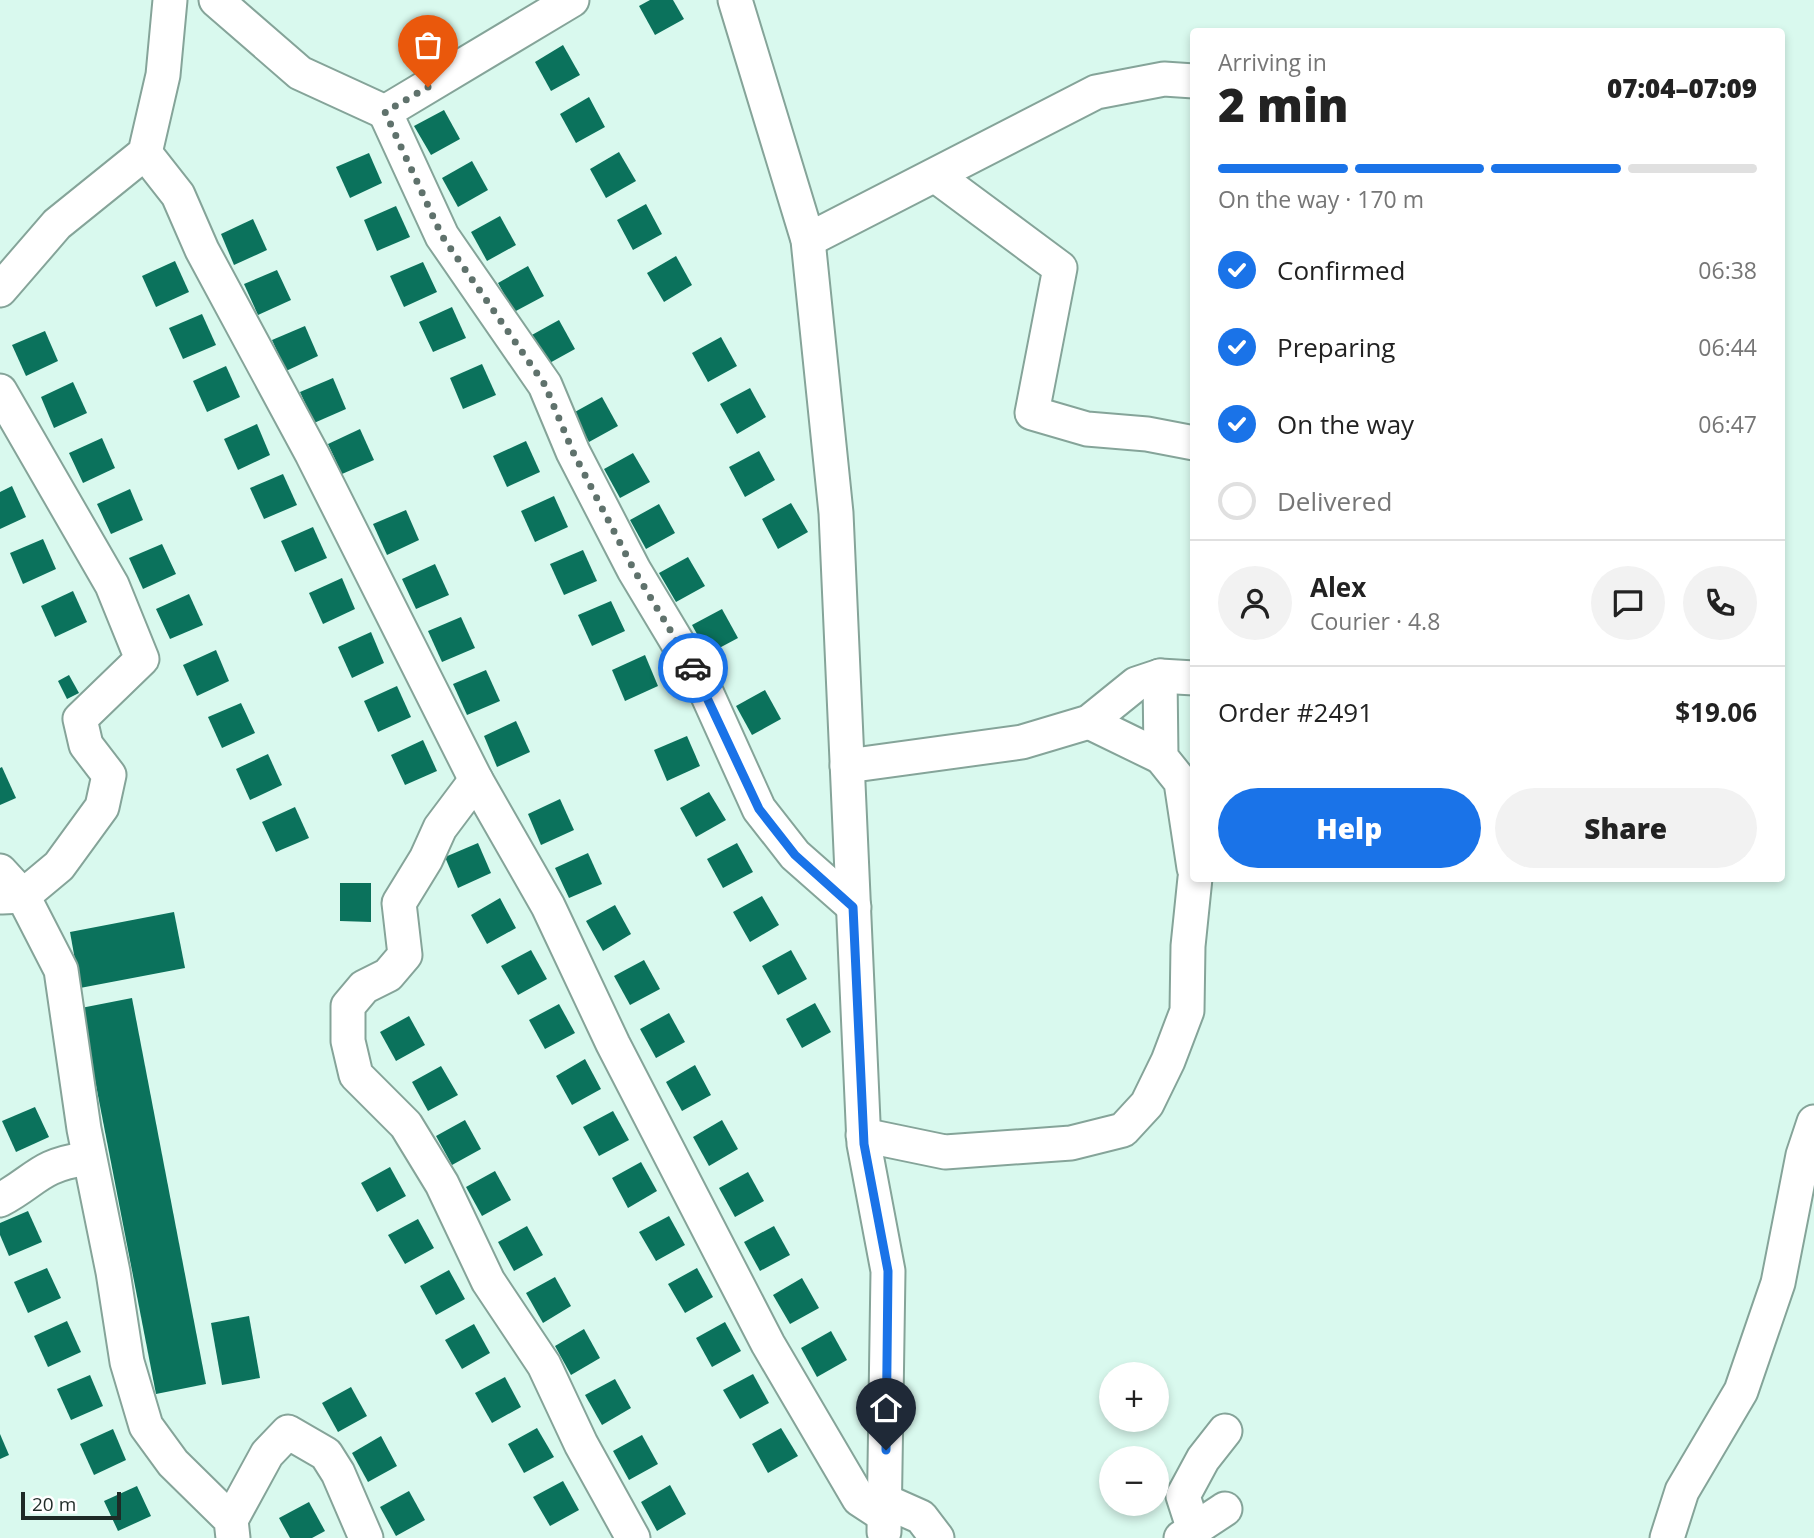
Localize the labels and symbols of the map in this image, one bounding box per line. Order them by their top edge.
pin [398,15,458,87]
courier [658,633,728,703]
pin [856,1378,916,1450]
scale bar [21,1489,121,1521]

